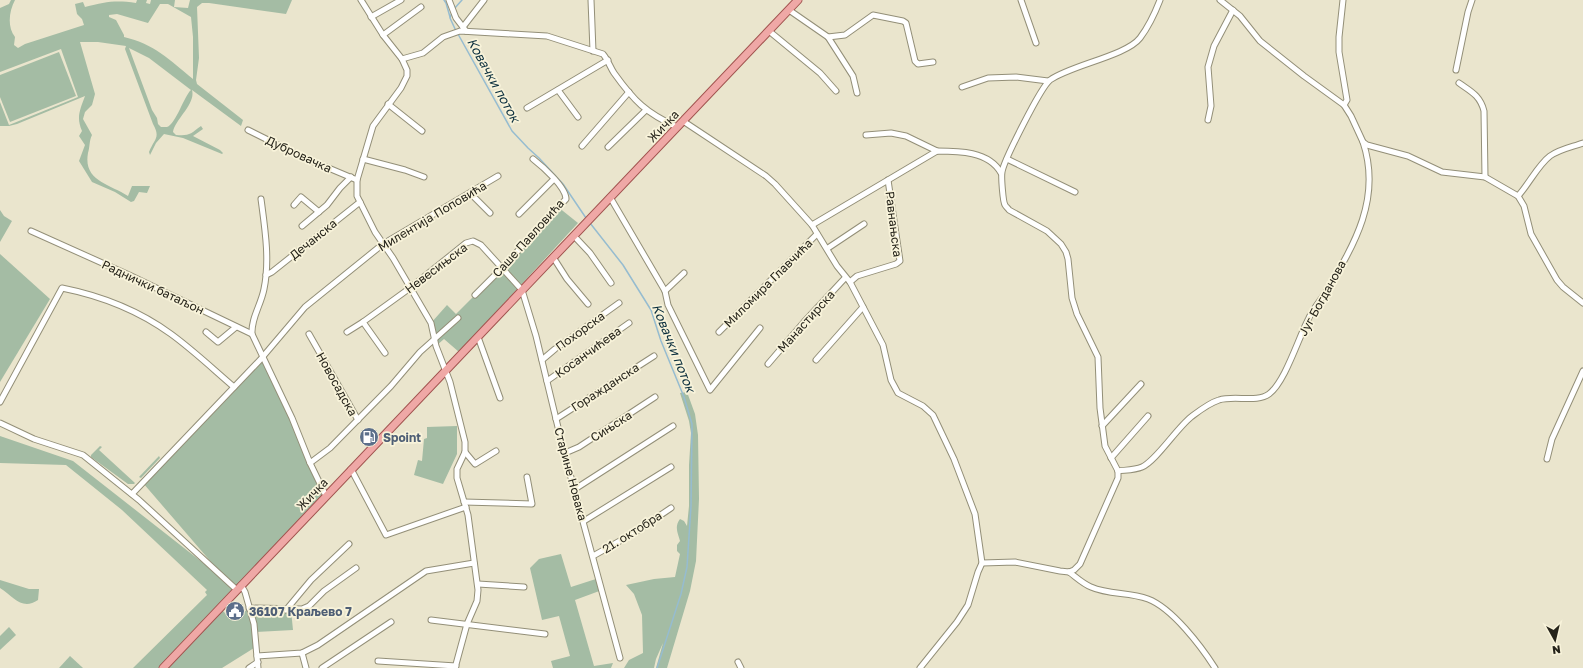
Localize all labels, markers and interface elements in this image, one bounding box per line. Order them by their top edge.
water label: Ковачки поток [464,35,525,126]
street label: Жичка [644,107,682,145]
street label: Дубровачка [264,132,334,176]
street label: Милентија Поповића [375,178,489,254]
street label: Равнањска [883,190,905,258]
street label: Саше Павловића [489,196,567,280]
street label: Дечанска [286,215,340,263]
street label: Миломира Главчића [721,236,815,330]
street label: Невесињска [402,240,470,296]
street label: Раднички батаљон [99,257,207,317]
street label: Југ Богданова [1295,257,1349,339]
street label: Манастирска [774,287,838,355]
water label: Ковачки поток [649,301,700,396]
street label: Похорска [553,308,607,354]
street label: Косанчићева [552,323,624,381]
street label: Новосадска [313,349,361,419]
street label: Горажданска [568,359,642,415]
street label: Сињска [588,407,634,445]
fuel station icon: Spoint [358,426,380,448]
street label: Старине Новака [551,426,591,522]
place label: Spoint [383,430,421,445]
street label: Жичка [293,475,331,513]
street label: 21. октобра [599,508,665,556]
public building icon: 36107 Краљево 7 [224,600,246,622]
place label: 36107 Краљево 7 [249,604,352,619]
north arrow [1535,620,1575,660]
text: N [1551,643,1562,657]

